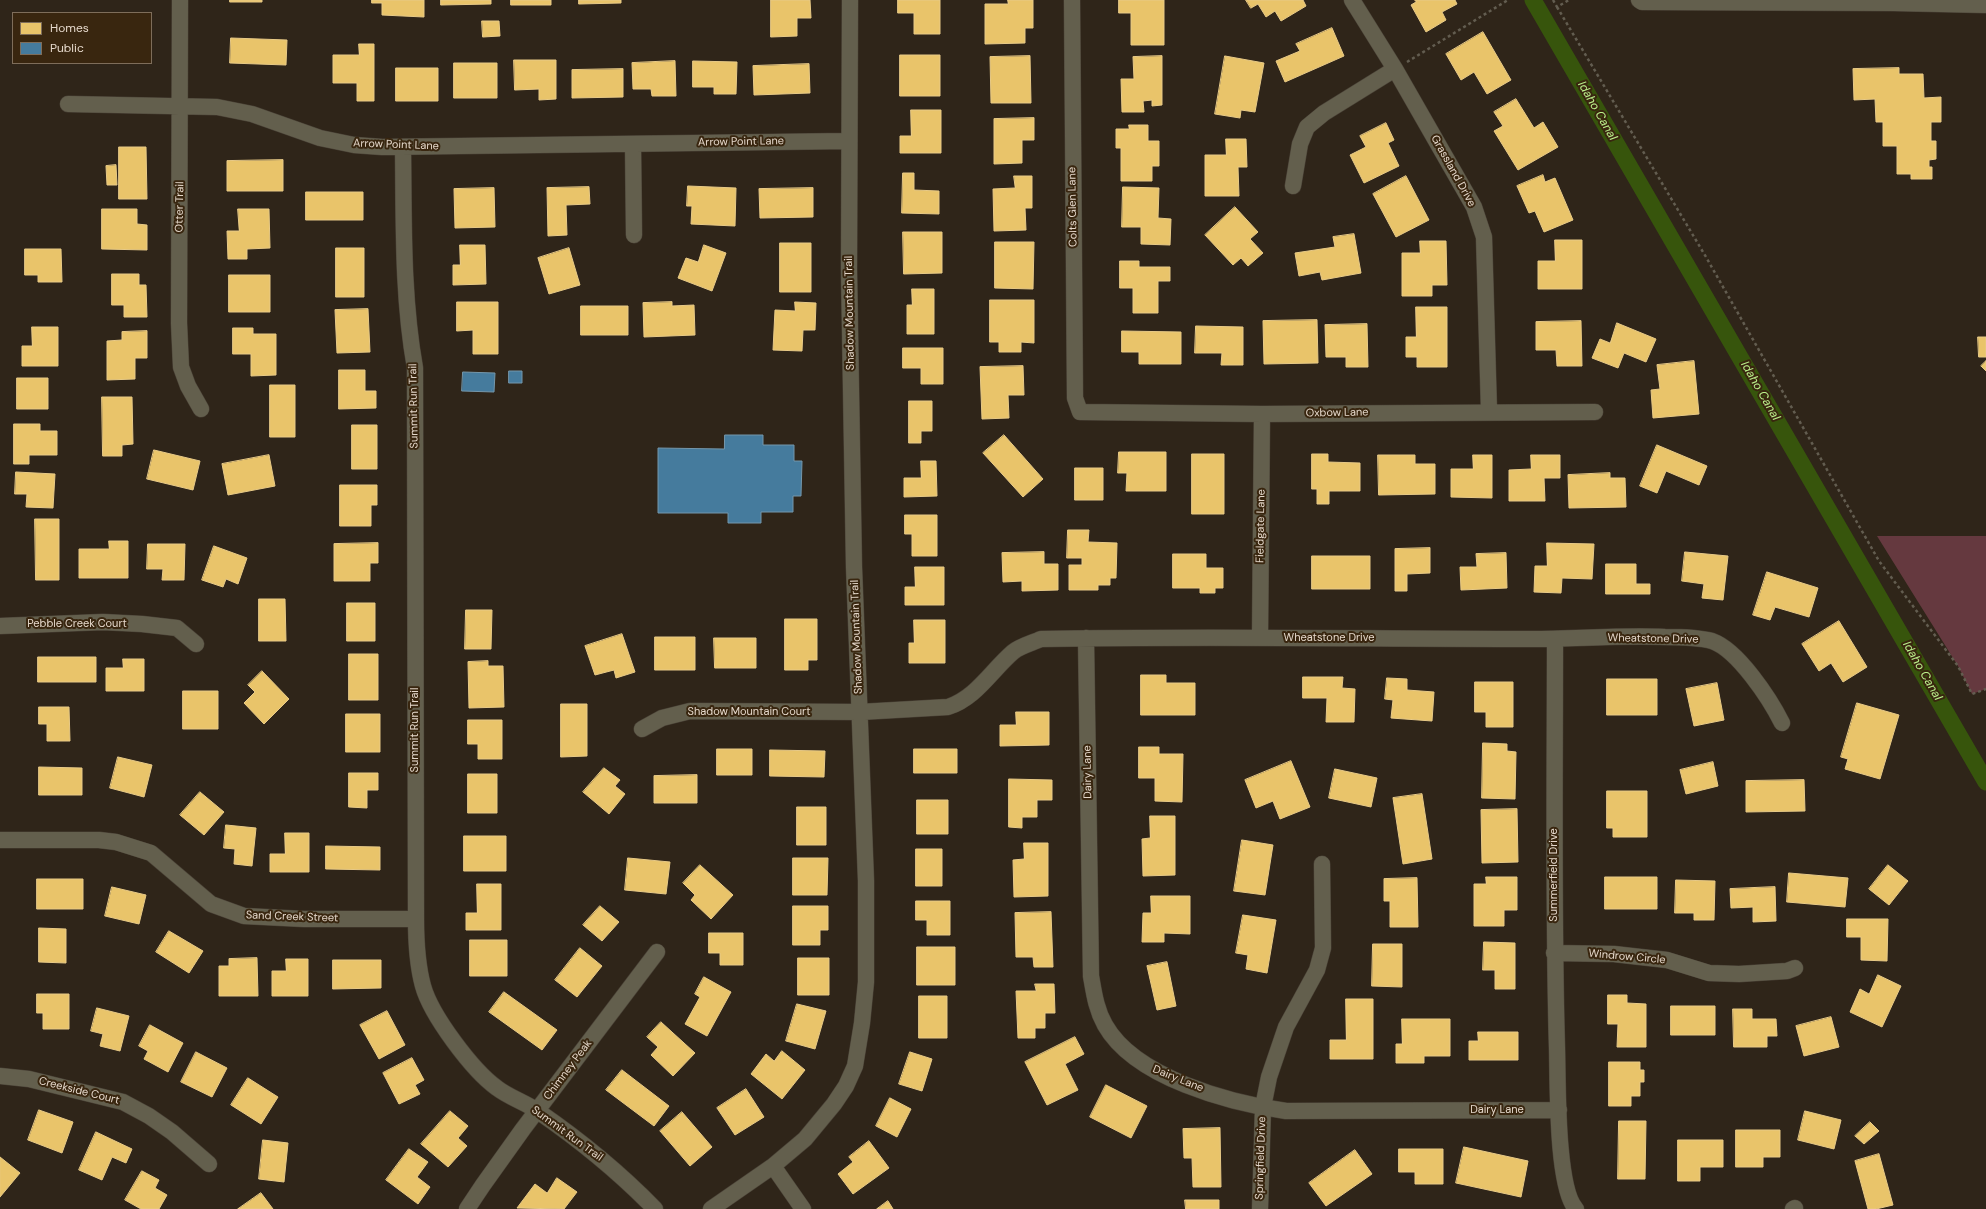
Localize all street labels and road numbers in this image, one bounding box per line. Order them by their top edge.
street label: Grassland Drive [1428,133,1478,209]
street label: Arrow Point Lane [698,135,784,149]
street label: Arrow Point Lane [353,137,439,153]
street label: Colts Glen Lane [1066,167,1080,247]
street label: Otter Trail [173,181,187,233]
street label: Shadow Mountain Trail [842,256,858,370]
street label: Summit Run Trail [407,363,421,449]
street label: Oxbow Lane [1305,406,1369,420]
street label: Fieldgate Lane [1254,489,1268,563]
street label: Shadow Mountain Trail [848,580,866,694]
street label: Pebble Creek Court [27,617,127,631]
street label: Wheatstone Drive [1284,631,1374,645]
street label: Wheatstone Drive [1607,632,1699,646]
street label: Summit Run Trail [408,688,422,772]
street label: Shadow Mountain Court [688,705,810,719]
street label: Dairy Lane [1081,745,1095,799]
street label: Summerfield Drive [1547,828,1561,922]
street label: Sand Creek Street [246,909,338,925]
street label: Windrow Circle [1588,947,1666,967]
street label: Chimney Peak [541,1037,595,1103]
street label: Dairy Lane [1151,1063,1205,1095]
street label: Creekside Court [37,1075,121,1107]
street label: Dairy Lane [1470,1103,1524,1117]
street label: Summit Run Trail [529,1104,605,1164]
street label: Springfield Drive [1253,1116,1269,1200]

